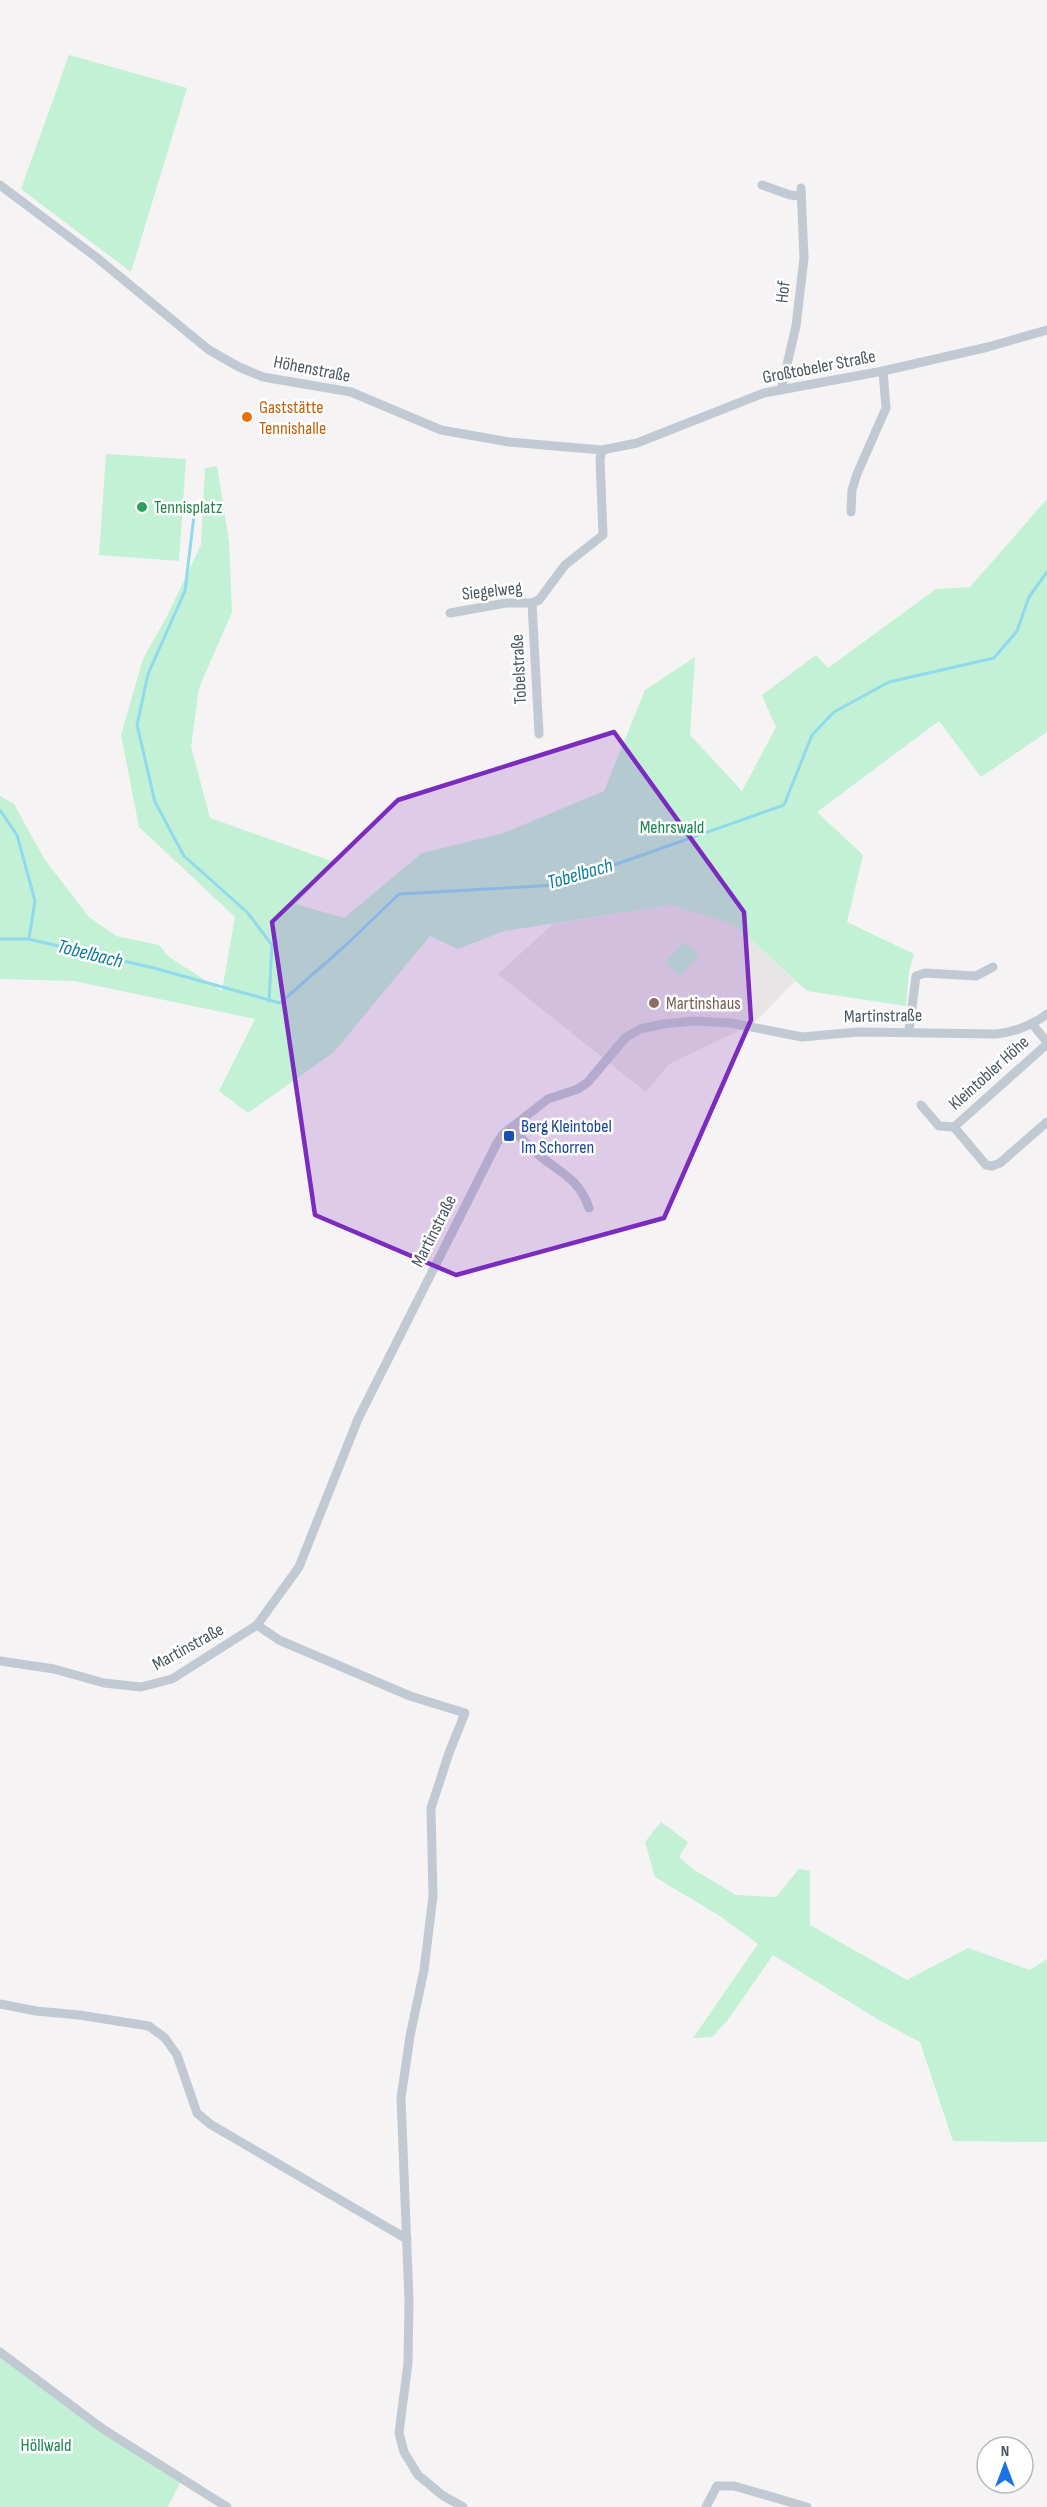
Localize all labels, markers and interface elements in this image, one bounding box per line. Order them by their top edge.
street label: Hof [771,279,795,304]
street label: Großtobeler Straße [761,346,877,388]
street label: Höhenstraße [272,351,352,387]
place label: Gaststätte Tennishalle [259,397,326,439]
marker: Gaststätte Tennishalle [240,410,254,424]
place label: Tennisplatz [154,497,223,518]
marker: Tennisplatz [135,500,149,514]
street label: Siegelweg [461,577,523,605]
street label: Tobelstraße [507,633,531,705]
park label: Mehrswald [640,817,704,838]
water label: Tobelbach [545,853,615,895]
water label: Tobelbach [55,934,125,974]
place label: Martinshaus [666,993,741,1014]
marker: Martinshaus [647,996,661,1010]
street label: Martinstraße [844,1005,922,1027]
street label: Kleintobler Höhe [945,1032,1033,1114]
place label: Berg Kleintobel Im Schorren [521,1116,612,1158]
marker: Berg Kleintobel Im Schorren [502,1129,516,1143]
street label: Martinstraße [407,1191,461,1271]
street label: Martinstraße [149,1619,227,1675]
park label: Höllwald [21,2435,71,2456]
north arrow [975,2435,1035,2495]
text: N [1001,2442,1009,2461]

